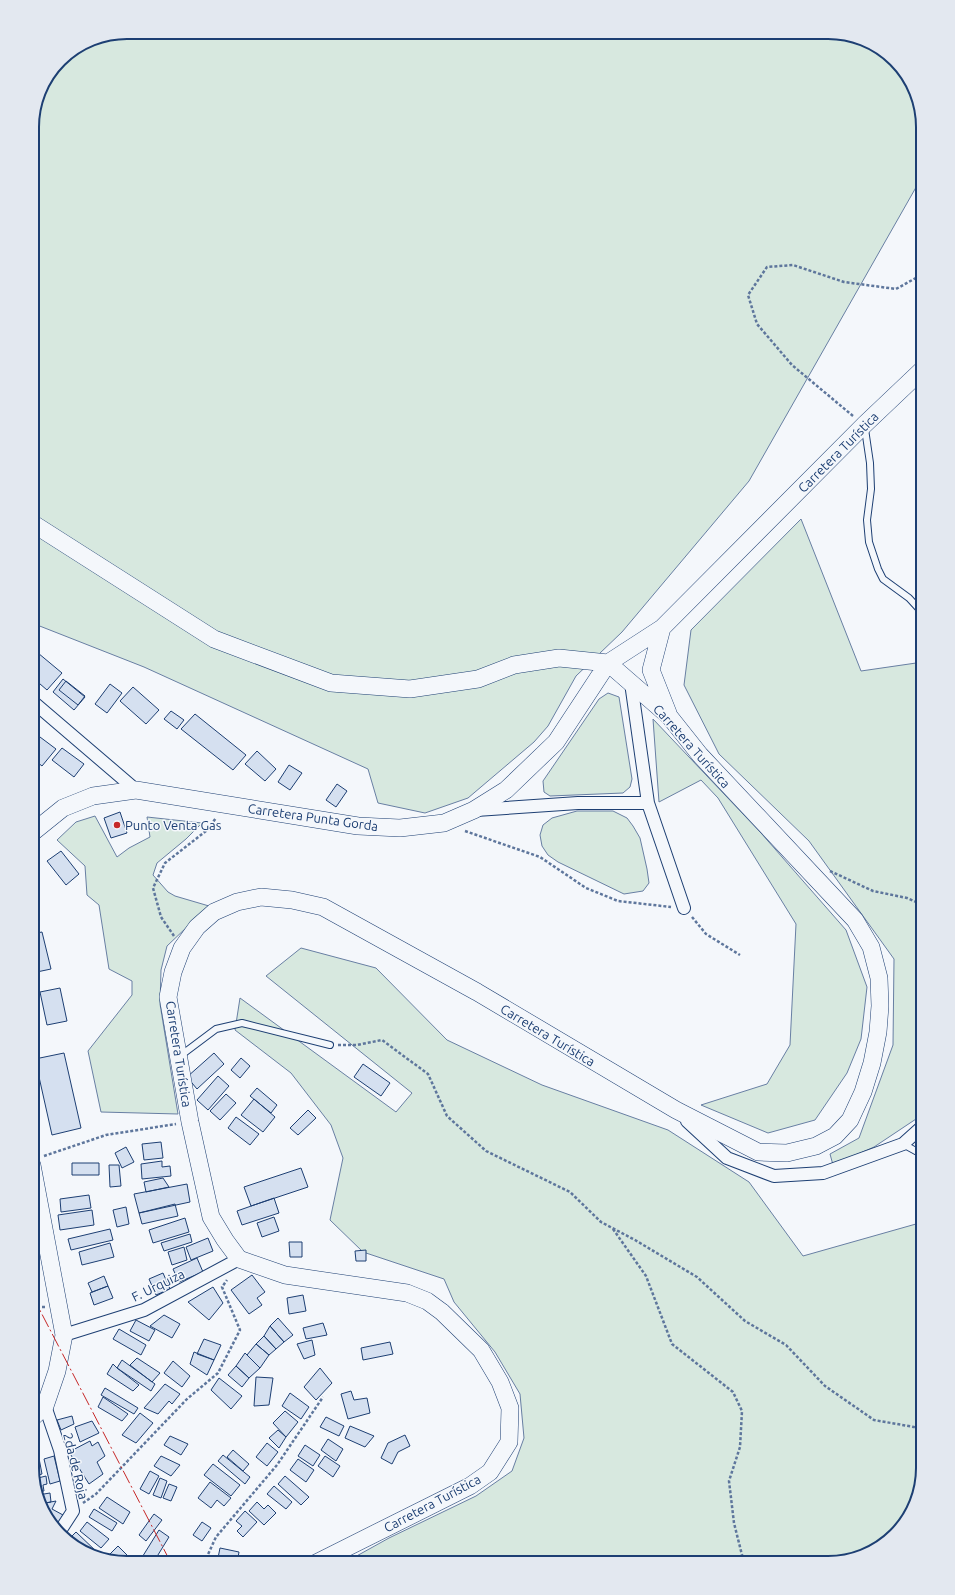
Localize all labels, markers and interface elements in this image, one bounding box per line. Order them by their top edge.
street label: Carretera Turística [795,409,881,495]
street label: Carretera Turística [651,701,733,791]
street label: Carretera Punta Gorda [247,801,379,833]
place label: Punto Venta Gas [125,818,222,832]
marker: Punto Venta Gas [112,820,122,830]
street label: Carretera Turística [164,1000,194,1108]
street label: Carretera Turística [498,1001,598,1069]
street label: F. Urquiza [129,1266,187,1304]
street label: 2da de Roja [61,1431,91,1501]
street label: Carretera Turística [381,1472,483,1534]

